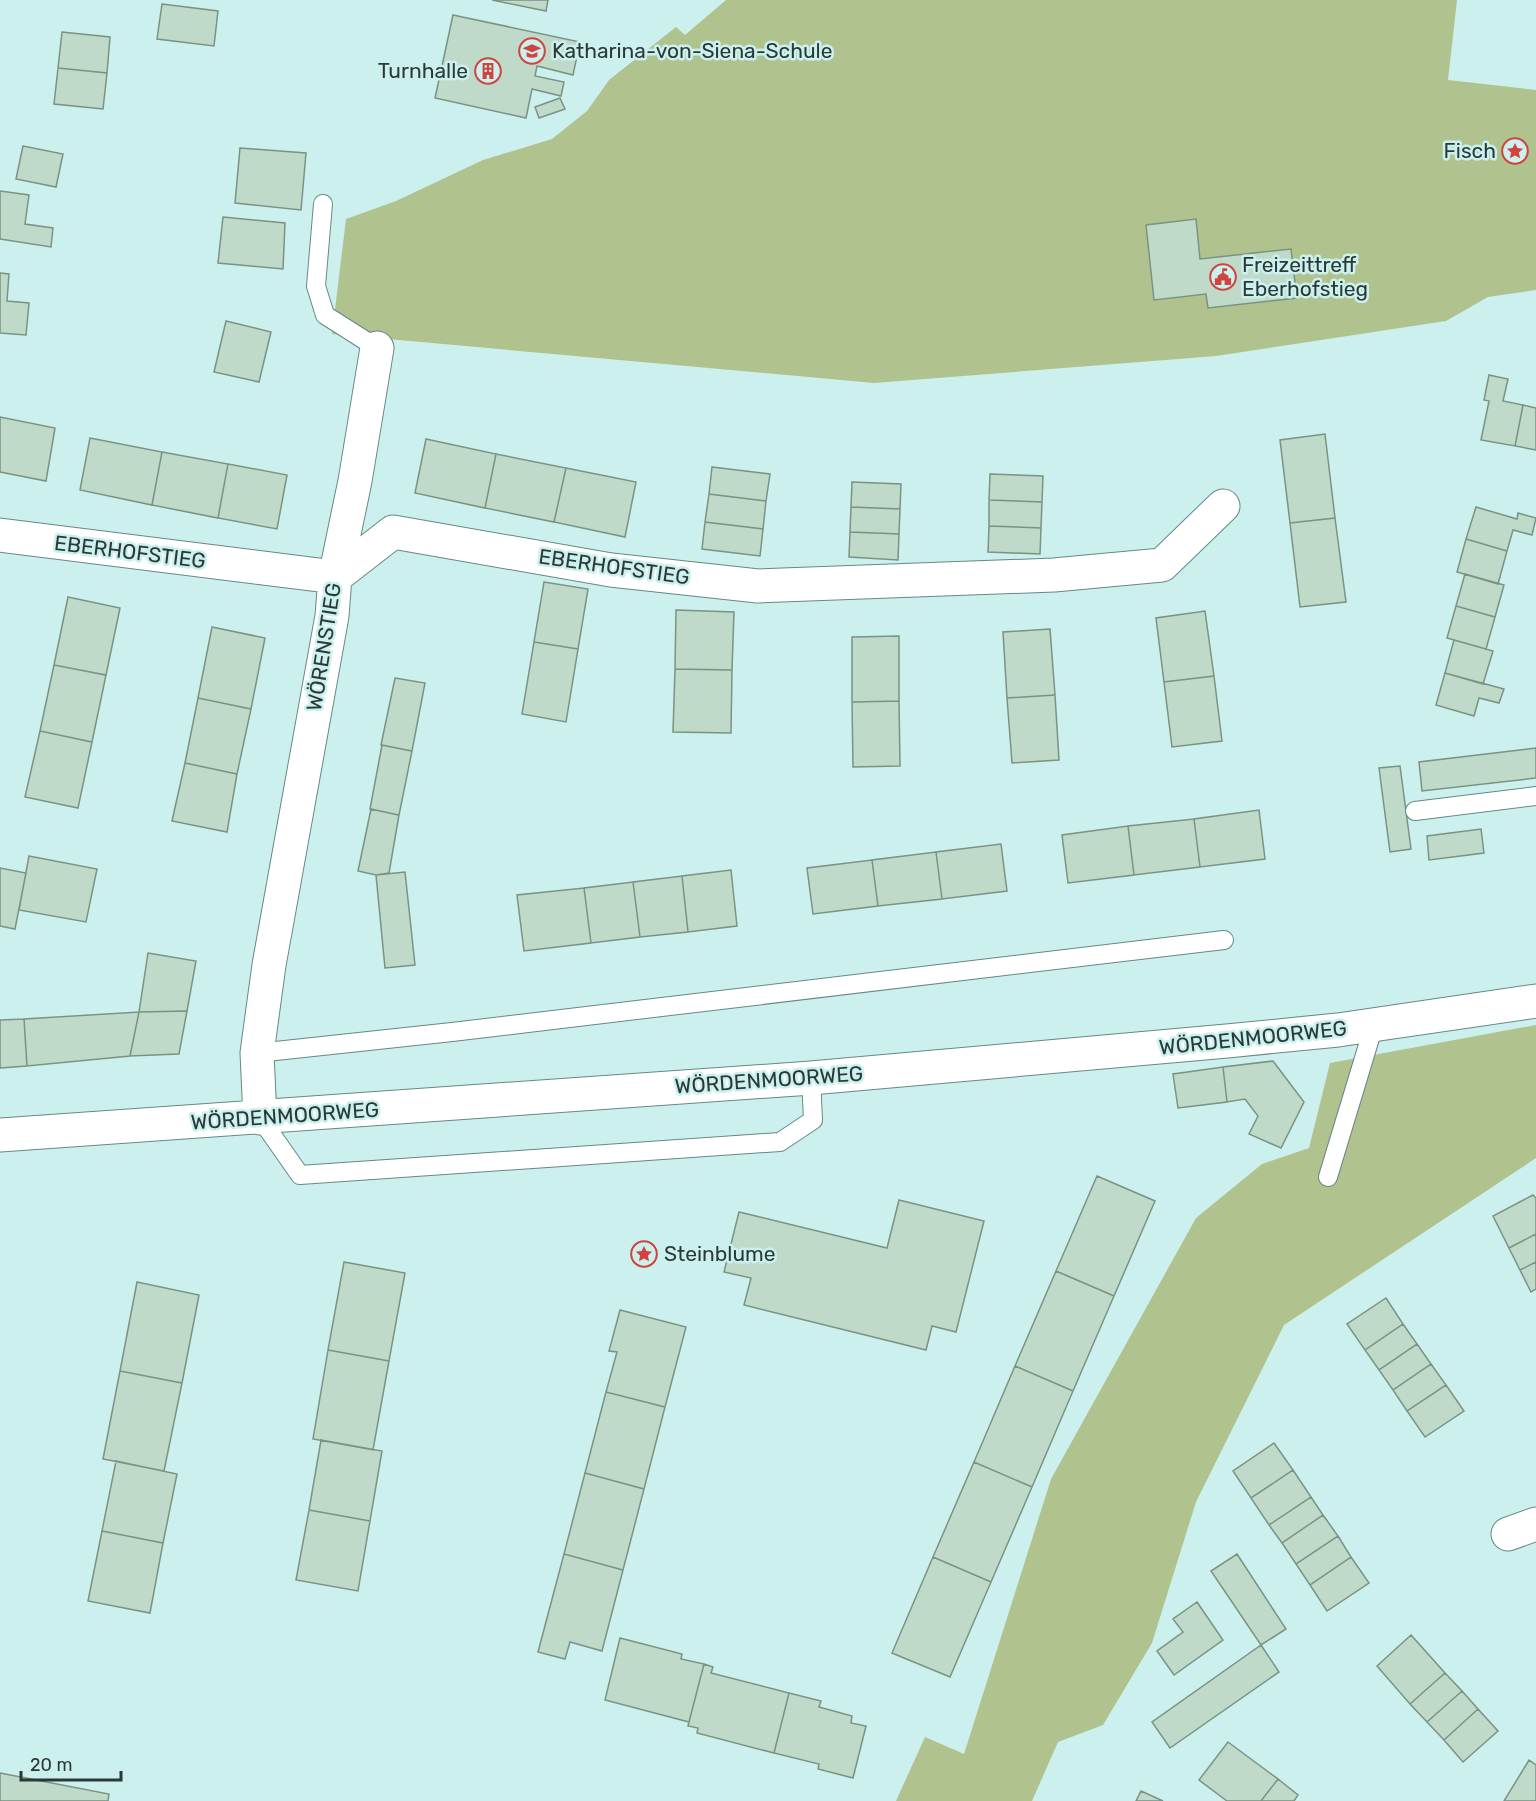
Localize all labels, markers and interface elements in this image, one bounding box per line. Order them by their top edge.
school or university icon: Katharina-von-Siena-Schule [517,36,547,66]
place label: Katharina-von-Siena-Schule [552,38,832,63]
building icon: Turnhalle [473,56,503,86]
place label: Turnhalle [378,58,468,83]
place icon: Fisch [1500,136,1530,166]
place label: Fisch [1444,138,1496,163]
place label: Freizeittreff Eberhofstieg [1242,252,1368,301]
public building icon: Freizeittreff Eberhofstieg [1208,262,1238,292]
street label: EBERHOFSTIEG [53,530,207,573]
street label: EBERHOFSTIEG [537,544,691,589]
street label: WÖRENSTIEG [301,581,346,713]
street label: WÖRDENMOORWEG [1158,1015,1348,1060]
street label: WÖRDENMOORWEG [674,1060,864,1099]
street label: WÖRDENMOORWEG [190,1096,380,1135]
place icon: Steinblume [629,1239,659,1269]
place label: Steinblume [664,1241,776,1266]
scale bar [21,1744,122,1782]
text: 20 m [30,1754,72,1776]

